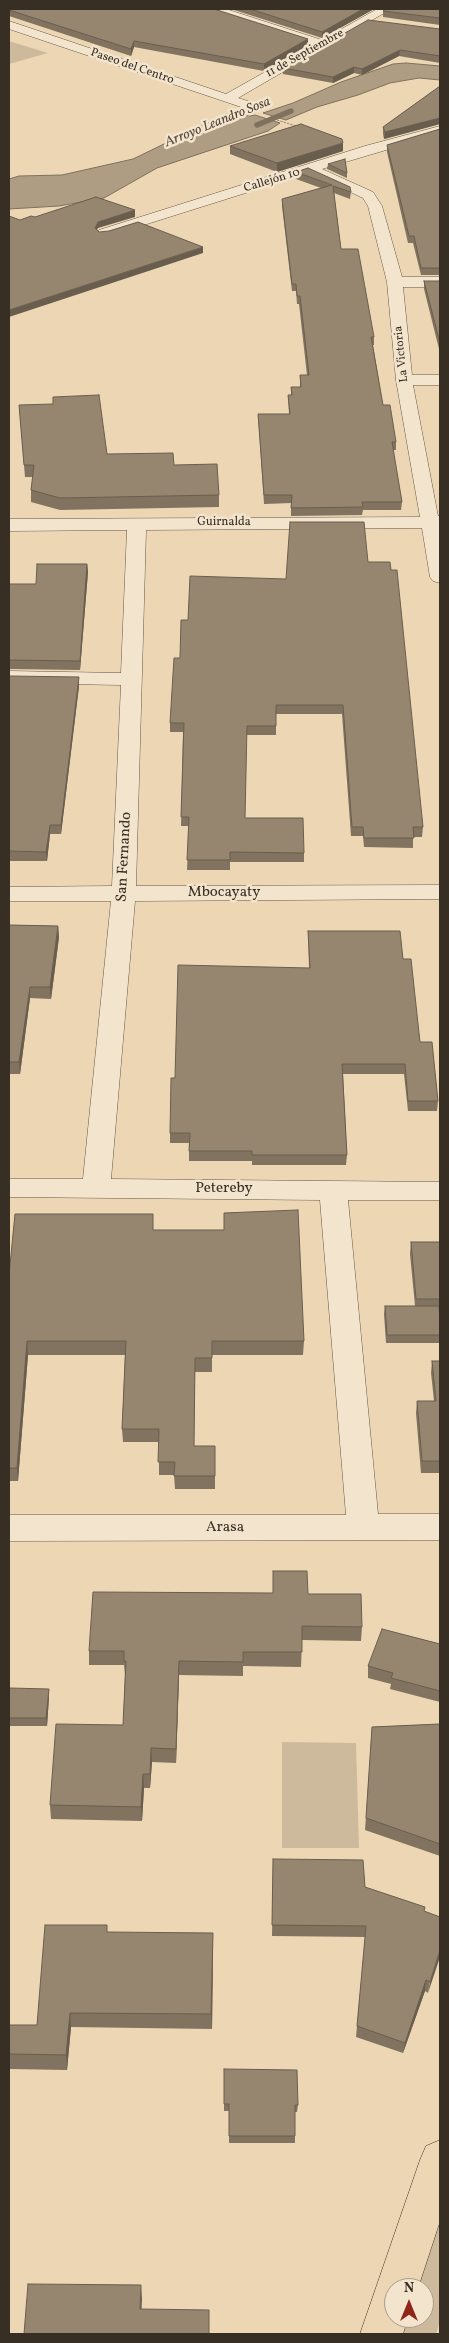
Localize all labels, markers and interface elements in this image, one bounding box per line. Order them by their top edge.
street label: 11 de Septiembre [263,27,347,81]
street label: Paseo del Centro [88,46,176,88]
water label: Arroyo Leandro Sosa [163,94,273,152]
street label: Callejón 10 [242,166,302,196]
street label: La Victoria [392,325,412,383]
street label: Guirnalda [197,516,251,530]
street label: San Fernando [114,811,136,903]
street label: Mbocayaty [188,884,260,902]
street label: Petereby [195,1180,253,1198]
street label: Arasa [206,1519,244,1537]
north arrow [384,2278,434,2328]
text: N [404,2279,414,2298]

